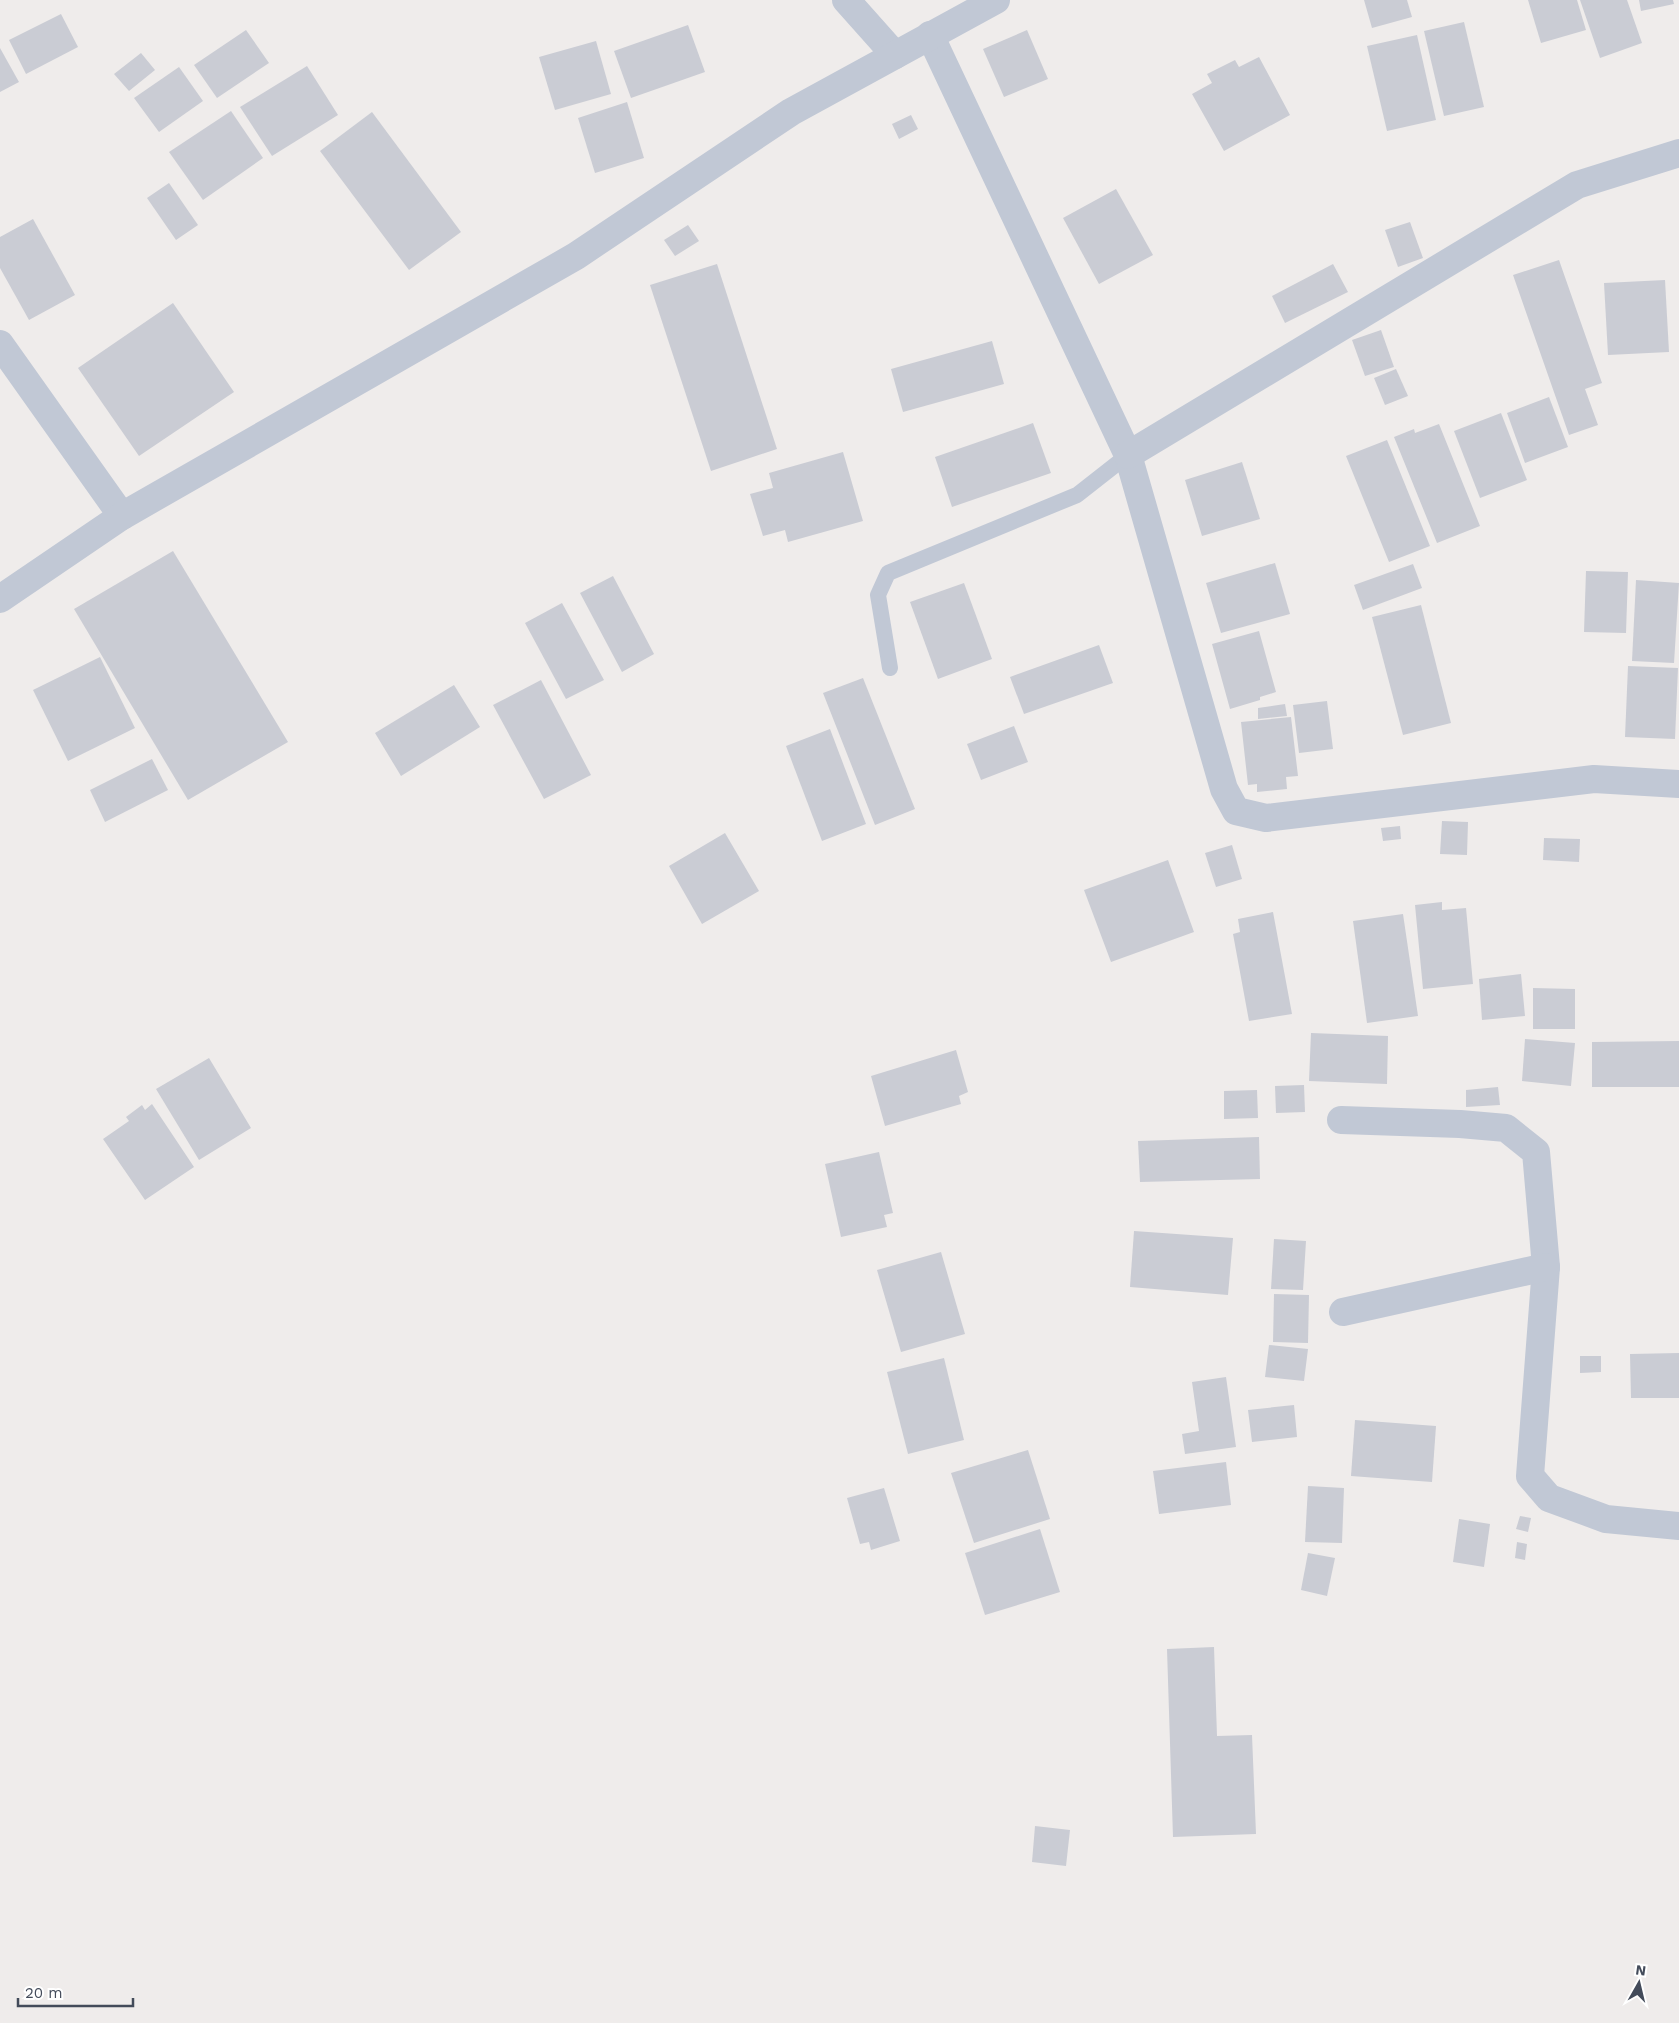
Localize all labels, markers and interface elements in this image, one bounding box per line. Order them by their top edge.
north arrow [1614,1958,1664,2008]
text: N [1635,1961,1647,1979]
scale bar [18,1976,132,2008]
text: 20 m [25,1984,63,2002]

